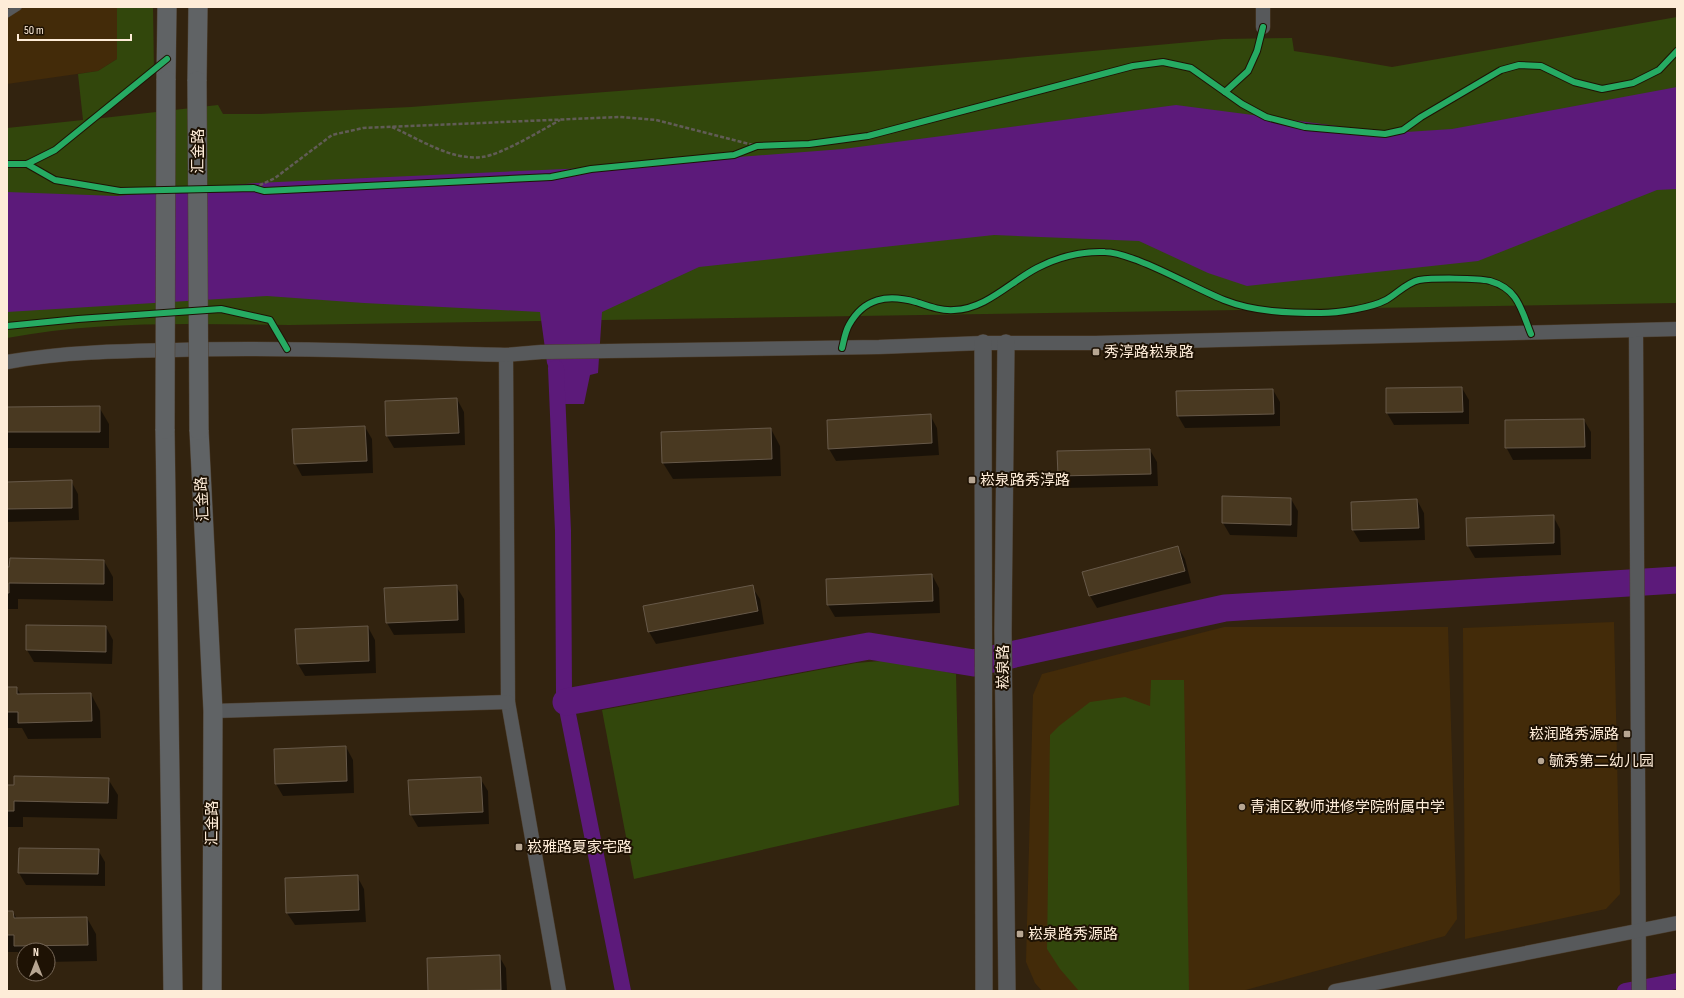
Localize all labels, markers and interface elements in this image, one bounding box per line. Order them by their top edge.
scale bar [18,16,131,42]
text: 50 m [24,23,44,38]
street label: 汇金路 [189,128,208,174]
place label: 秀淳路崧泉路 [1104,343,1194,362]
marker: 秀淳路崧泉路 [1091,347,1101,357]
place label: 崧泉路秀淳路 [980,471,1070,490]
marker: 崧泉路秀淳路 [967,475,977,485]
street label: 汇金路 [192,476,213,522]
street label: 崧泉路 [994,644,1013,690]
place label: 崧润路秀源路 [1529,725,1619,744]
marker: 崧润路秀源路 [1622,729,1632,739]
place label: 毓秀第二幼儿园 [1549,752,1654,771]
marker: 毓秀第二幼儿园 [1536,756,1546,766]
place label: 青浦区教师进修学院附属中学 [1250,798,1445,817]
street label: 汇金路 [203,800,222,846]
marker: 青浦区教师进修学院附属中学 [1237,802,1247,812]
place label: 崧雅路夏家宅路 [527,838,632,857]
marker: 崧雅路夏家宅路 [514,842,524,852]
place label: 崧泉路秀源路 [1028,925,1118,944]
marker: 崧泉路秀源路 [1015,929,1025,939]
north arrow [16,942,56,982]
text: N [33,946,39,959]

